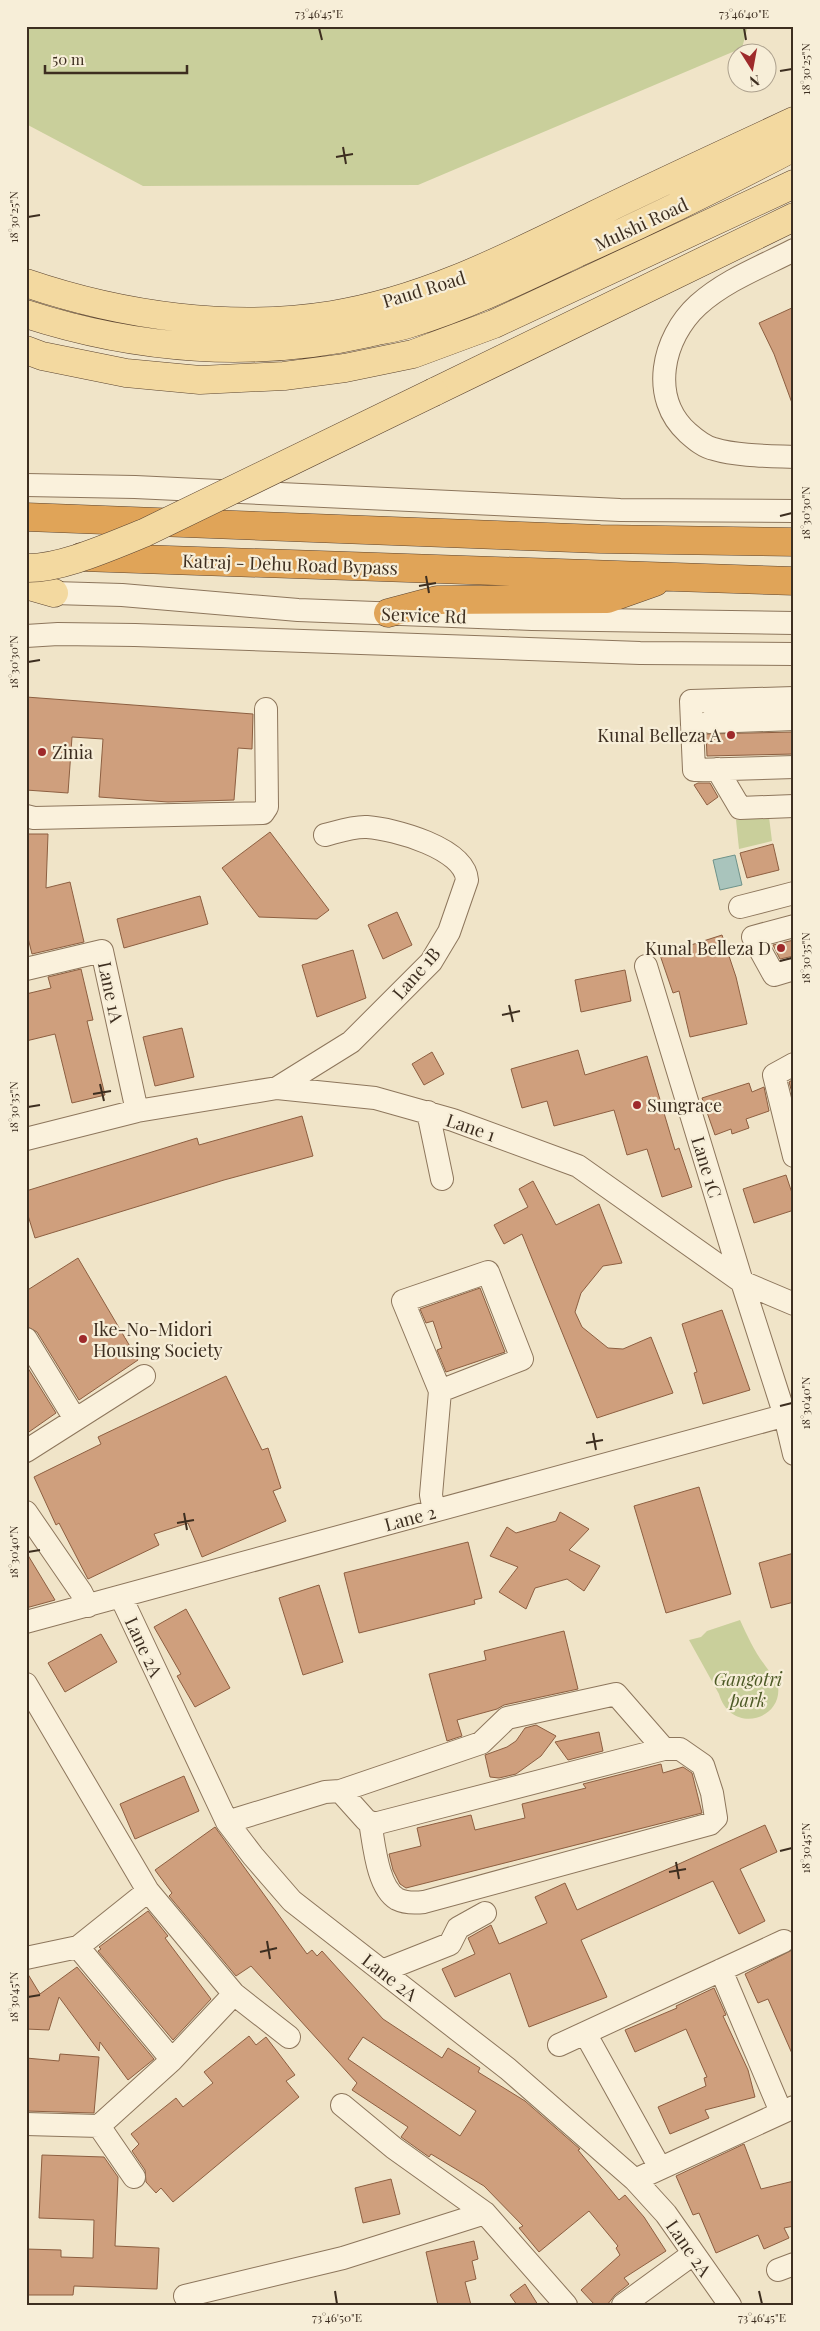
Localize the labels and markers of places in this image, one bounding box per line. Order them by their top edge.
place label: Kunal Belleza A [597,723,722,747]
marker: Kunal Belleza A [725,729,737,741]
place label: Zinia [52,740,93,764]
marker: Zinia [36,746,48,758]
place label: Kunal Belleza D [645,936,771,960]
marker: Kunal Belleza D [775,942,787,954]
place label: Sungrace [647,1093,722,1117]
marker: Sungrace [631,1099,643,1111]
place label: Ike-No-Midori Housing Society [93,1317,223,1362]
marker: Ike-No-Midori Housing Society [77,1333,89,1345]

